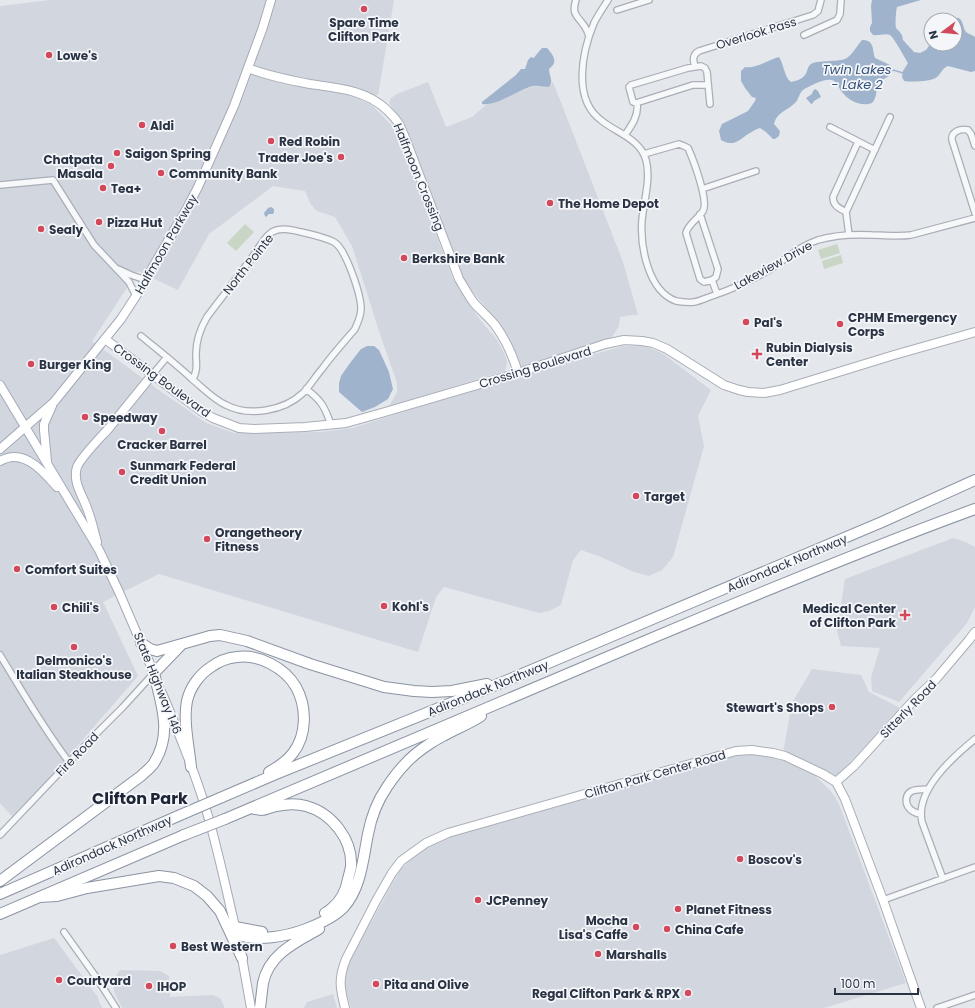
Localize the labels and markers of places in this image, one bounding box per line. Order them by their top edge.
marker: Spare Time Clifton Park [359,4,369,14]
place label: Spare Time Clifton Park [328,14,401,45]
place label: Lowe's [57,47,98,64]
marker: Lowe's [44,50,54,60]
place label: Aldi [150,117,174,134]
marker: Aldi [137,120,147,130]
place label: Red Robin [279,133,340,150]
marker: Red Robin [266,136,276,146]
place label: Saigon Spring [125,145,211,162]
marker: Saigon Spring [112,148,122,158]
place label: Trader Joe's [258,149,333,166]
place label: Chatpata Masala [43,151,103,182]
marker: Trader Joe's [336,152,346,162]
marker: Chatpata Masala [106,161,116,171]
place label: Community Bank [169,165,278,182]
marker: Community Bank [156,168,166,178]
place label: Tea+ [111,180,141,197]
marker: Tea+ [98,183,108,193]
place label: The Home Depot [558,195,659,212]
marker: The Home Depot [545,198,555,208]
place label: Pizza Hut [107,214,162,231]
marker: Pizza Hut [94,217,104,227]
place label: Sealy [49,221,83,238]
marker: Sealy [36,224,46,234]
place label: Berkshire Bank [412,250,505,267]
marker: Berkshire Bank [399,253,409,263]
place label: CPHM Emergency Corps [848,309,958,340]
place label: Pal's [754,314,783,331]
marker: Pal's [741,317,751,327]
marker: CPHM Emergency Corps [835,319,845,329]
place label: Rubin Dialysis Center [766,339,853,370]
marker: Rubin Dialysis Center [751,348,763,360]
place label: Burger King [39,356,112,373]
marker: Burger King [26,359,36,369]
place label: Speedway [93,409,158,426]
marker: Speedway [80,412,90,422]
marker: Cracker Barrel [157,426,167,436]
place label: Cracker Barrel [117,436,207,453]
place label: Sunmark Federal Credit Union [130,457,236,488]
marker: Sunmark Federal Credit Union [117,467,127,477]
place label: Target [644,488,685,505]
marker: Target [631,491,641,501]
place label: Orangetheory Fitness [215,524,302,555]
marker: Orangetheory Fitness [202,534,212,544]
place label: Comfort Suites [25,561,117,578]
marker: Comfort Suites [12,564,22,574]
place label: Kohl's [392,598,429,615]
place label: Chili's [62,599,100,616]
place label: Medical Center of Clifton Park [802,600,897,631]
marker: Kohl's [379,601,389,611]
marker: Chili's [49,602,59,612]
marker: Medical Center of Clifton Park [899,609,911,621]
marker: Delmonico's Italian Steakhouse [69,642,79,652]
place label: Delmonico's Italian Steakhouse [16,652,132,683]
place label: Stewart's Shops [726,699,824,716]
marker: Stewart's Shops [827,702,837,712]
place label: Boscov's [748,851,802,868]
marker: Boscov's [735,854,745,864]
place label: JCPenney [486,892,549,909]
marker: JCPenney [473,895,483,905]
place label: Planet Fitness [686,901,772,918]
marker: Planet Fitness [673,904,683,914]
place label: Mocha Lisa's Caffe [559,912,629,943]
place label: China Cafe [675,921,744,938]
marker: Mocha Lisa's Caffe [631,922,641,932]
marker: China Cafe [662,924,672,934]
place label: Best Western [181,938,263,955]
marker: Best Western [168,941,178,951]
place label: Marshalls [606,946,667,963]
marker: Marshalls [593,949,603,959]
place label: Courtyard [67,972,131,989]
marker: Courtyard [54,975,64,985]
place label: Pita and Olive [384,976,470,993]
place label: IHOP [157,978,187,995]
marker: Pita and Olive [371,979,381,989]
marker: IHOP [144,981,154,991]
place label: Regal Clifton Park & RPX [532,985,680,1002]
marker: Regal Clifton Park & RPX [683,988,693,998]

